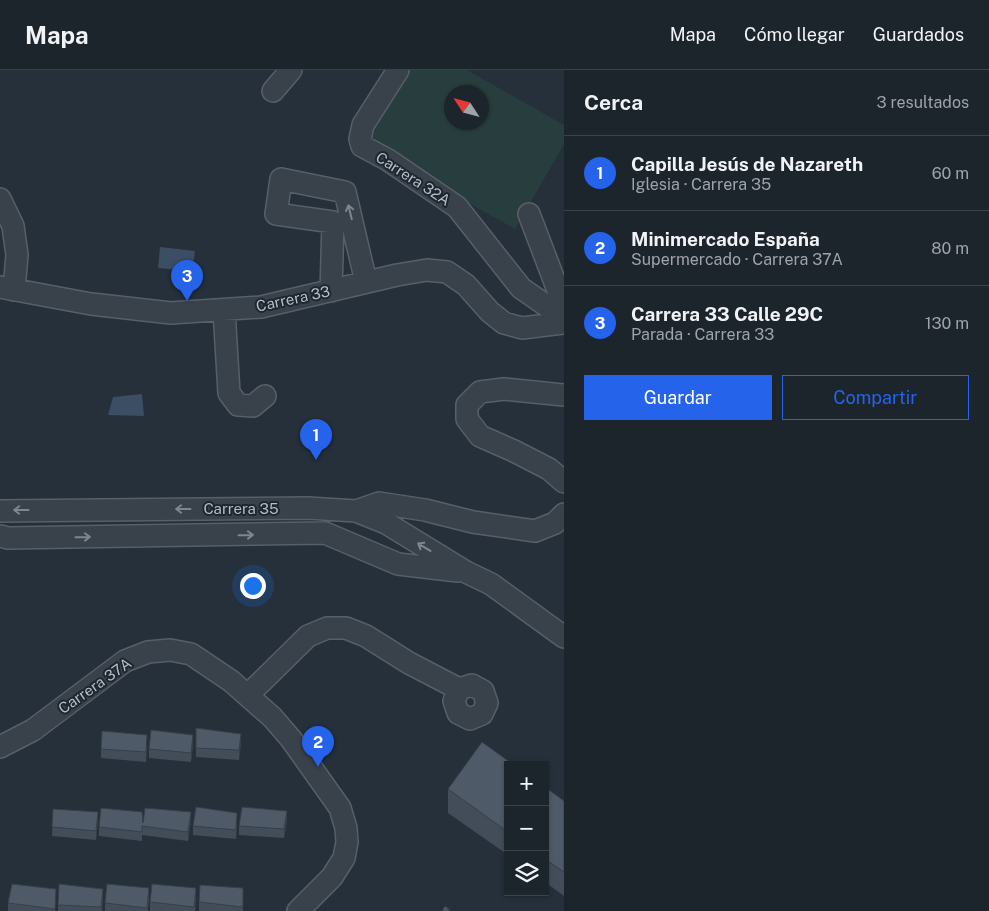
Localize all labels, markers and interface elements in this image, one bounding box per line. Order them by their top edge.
text: Mapa [25,21,89,49]
text: Mapa [670,24,716,45]
text: Cómo llegar [744,24,845,45]
text: Guardados [873,24,964,45]
north arrow [444,85,489,130]
text: Cerca [584,90,643,115]
text: 3 resultados [877,93,969,112]
street label: Carrera 32A [373,148,454,209]
text: Capilla Jesús de Nazareth [631,153,863,175]
text: 1 [597,164,603,183]
text: 60 m [932,164,969,183]
text: Iglesia · Carrera 35 [631,175,771,194]
one-way arrow [345,204,354,220]
text: Minimercado España [631,228,820,250]
text: 2 [595,239,605,258]
text: 80 m [931,239,969,258]
text: Supermercado · Carrera 37A [631,250,843,269]
pin: 3 [171,260,203,301]
street label: Carrera 33 [254,282,331,315]
text: Carrera 33 Calle 29C [631,303,823,325]
text: 3 [595,314,605,333]
text: 130 m [925,314,969,333]
text: Parada · Carrera 33 [631,325,774,344]
button: Guardar [584,375,772,420]
button: Compartir [782,375,969,420]
pin: 1 [300,419,332,460]
street label: Carrera 35 [203,500,279,517]
one-way arrow [175,504,192,514]
one-way arrow [13,505,29,515]
one-way arrow [238,530,254,540]
one-way arrow [75,533,91,542]
one-way arrow [418,541,432,551]
your location [240,573,266,599]
street label: Carrera 37A [55,654,135,717]
pin: 2 [302,726,334,767]
map controls [504,761,549,896]
button: + [504,761,549,806]
button: − [504,806,549,851]
button: layers [504,851,549,896]

